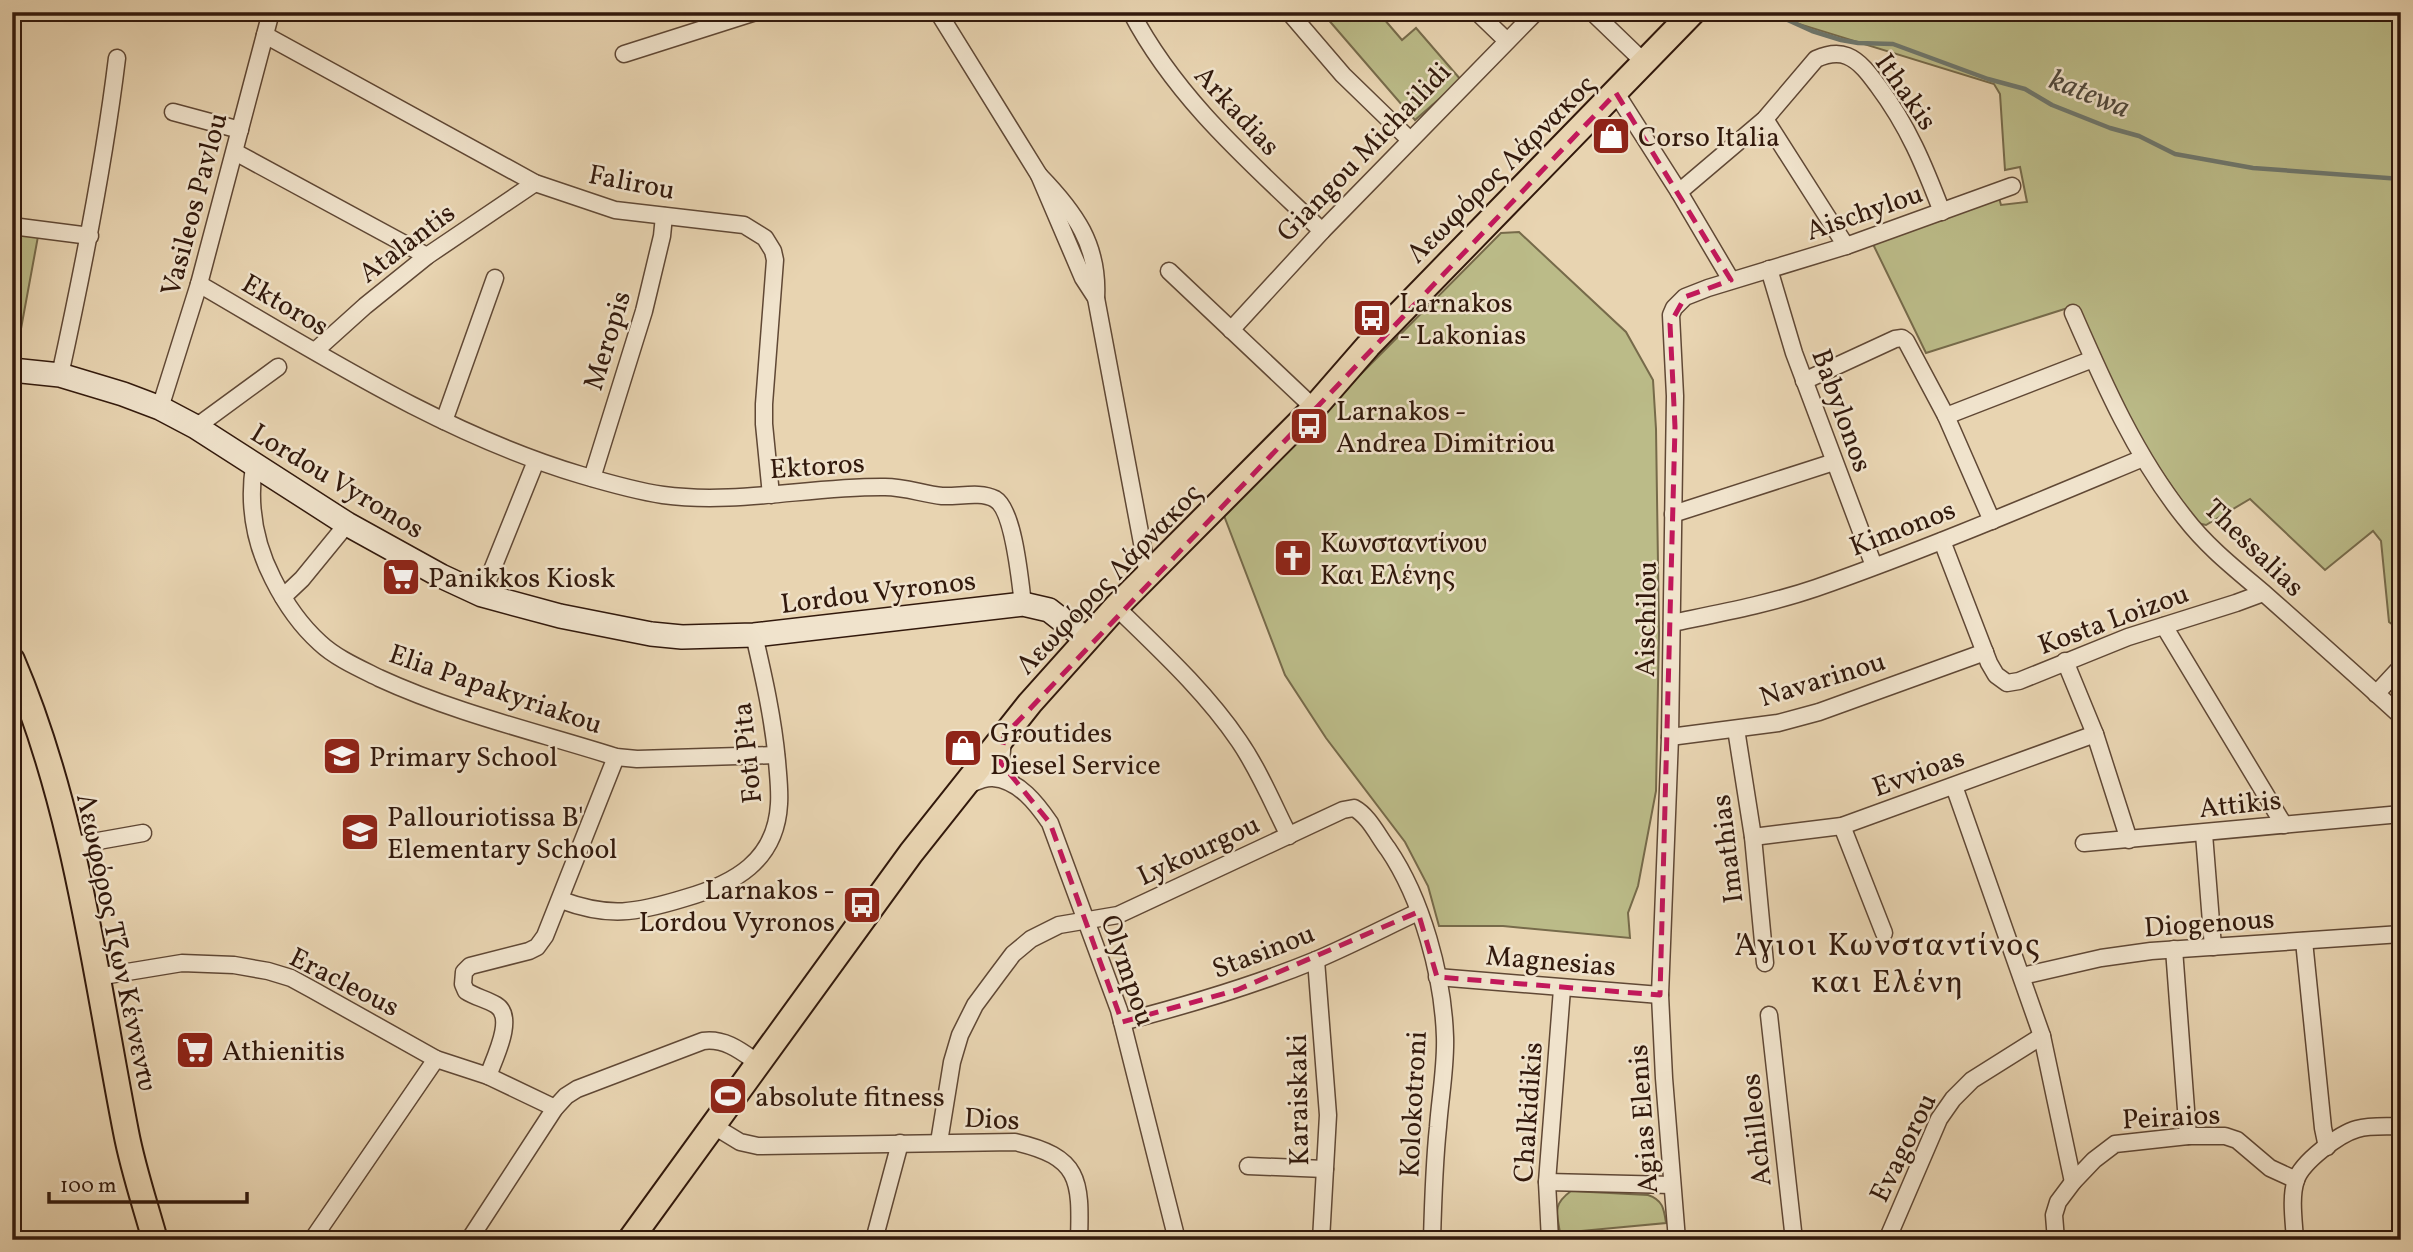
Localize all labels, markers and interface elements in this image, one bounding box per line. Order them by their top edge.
street label: Ithakis [1864,46,1946,139]
street label: Giangou Michailidi [1269,54,1461,251]
street label: Arkadias [1184,58,1288,166]
water label: katewa [2043,60,2136,130]
street label: Λεωφόρος Λάρνακος [1398,66,1605,273]
street label: Vasileos Pavlou [152,109,239,301]
shop icon: Corso Italia [1590,115,1632,157]
place label: Corso Italia [1638,119,1780,158]
street label: Falirou [585,156,678,211]
street label: Aischylou [1801,175,1929,252]
street label: Atalantis [351,195,464,293]
street label: Ektoros [234,265,336,347]
place label: Larnakos - Lakonias [1399,285,1526,356]
street label: Meropis [575,286,642,395]
bus stop icon: Larnakos - Lakonias [1351,297,1393,339]
street label: Babylonos [1800,344,1881,478]
place label: Larnakos - Andrea Dimitriou [1336,393,1556,464]
bus stop icon: Larnakos - Andrea Dimitriou [1288,405,1330,447]
street label: Lordou Vyronos [243,415,431,549]
street label: Ektoros [768,445,866,490]
street label: Λεωφόρος Λάρνακος [1008,475,1212,684]
street label: Kimonos [1844,491,1962,567]
street label: Thessalias [2194,491,2312,607]
place label: Κωνσταντίνου Και Ελένης [1320,525,1487,596]
church icon: Κωνσταντίνου Και Ελένης [1272,537,1314,579]
supermarket icon: Panikkos Kiosk [380,556,422,598]
place label: Panikkos Kiosk [428,560,616,599]
street label: Aischilou [1627,561,1668,677]
street label: Lordou Vyronos [779,562,978,625]
street label: Kosta Loizou [2033,575,2195,666]
street label: Elia Papakyriakou [383,636,607,745]
street label: Navarinou [1755,643,1891,718]
street label: Foti Pita [724,700,773,805]
place label: Groutides Diesel Service [990,715,1161,786]
shop icon: Groutides Diesel Service [942,727,984,769]
school or university icon: Primary School [321,735,363,777]
place label: Primary School [369,739,558,778]
street label: Evvioas [1867,739,1970,808]
street label: Attikis [2197,782,2283,829]
street label: Λεωφόρος Τζων Κέννεντυ [65,790,166,1095]
street label: Imathias [1702,792,1754,905]
place label: Pallouriotissa B' Elementary School [387,799,618,870]
street label: Lykourgou [1131,806,1267,897]
school or university icon: Pallouriotissa B' Elementary School [339,811,381,853]
place label: Larnakos - Lordou Vyronos [639,872,835,943]
bus stop icon: Larnakos - Lordou Vyronos [841,884,883,926]
street label: Diogenous [2143,900,2276,949]
street label: Olympou [1089,910,1164,1032]
street label: Stasinou [1207,915,1321,990]
district label: Άγιοι Κωνσταντίνος και Ελένη [1734,925,2042,1006]
street label: Magnesias [1484,937,1618,988]
street label: Eracleous [282,939,406,1028]
supermarket icon: Athienitis [174,1029,216,1071]
street label: Kolokotroni [1391,1030,1438,1178]
place label: Athienitis [222,1033,345,1072]
street label: Karaiskaki [1279,1034,1320,1166]
street label: Chalkidikis [1505,1041,1554,1184]
street label: Agias Elenis [1620,1043,1669,1195]
street label: Achilleos [1732,1072,1783,1188]
sports icon: absolute fitness [707,1075,749,1117]
place label: absolute fitness [755,1079,945,1118]
street label: Evagorou [1861,1087,1947,1209]
street label: Peiraios [2121,1096,2221,1141]
street label: Dios [963,1100,1021,1141]
scale bar [49,1161,247,1205]
text: 100 m [60,1172,117,1201]

